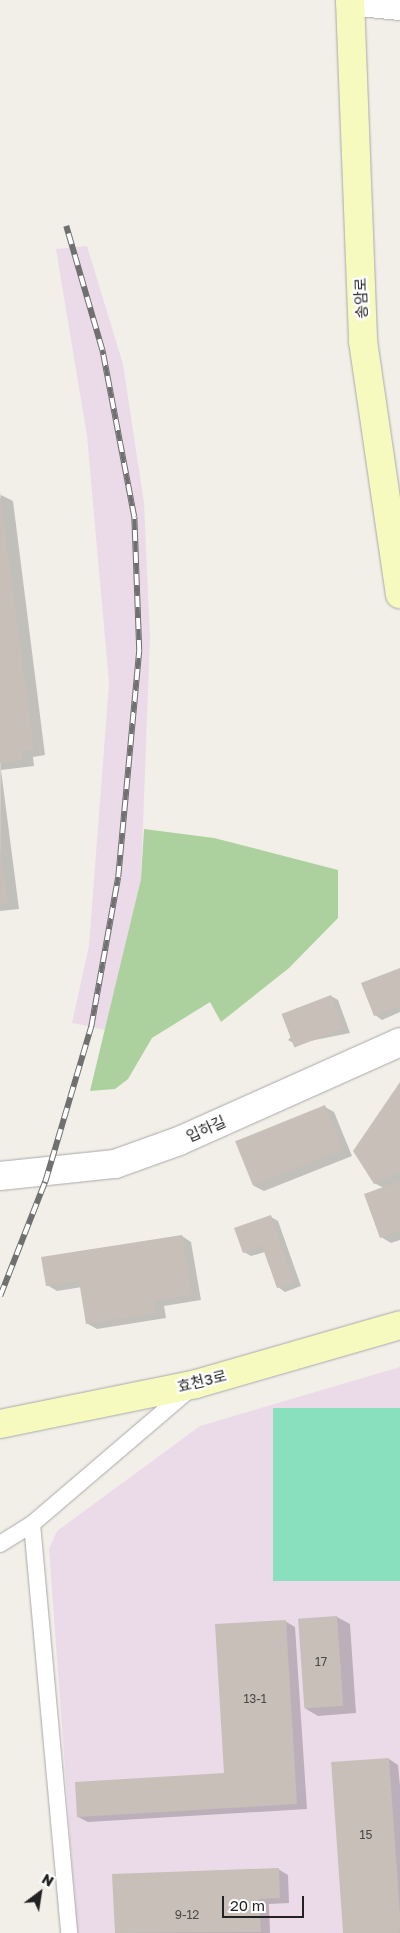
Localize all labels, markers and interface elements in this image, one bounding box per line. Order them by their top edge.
street label: 송암로 [351,277,371,319]
street label: 입하길 [183,1112,229,1146]
street label: 효천3로 [175,1366,229,1396]
house number: 17 [315,1655,327,1669]
house number: 13-1 [243,1692,267,1706]
house number: 15 [360,1828,372,1842]
north arrow [15,1868,65,1918]
text: N [39,1870,57,1890]
scale bar [225,1886,308,1918]
text: 20 m [230,1896,265,1914]
house number: 9-12 [175,1908,199,1922]

